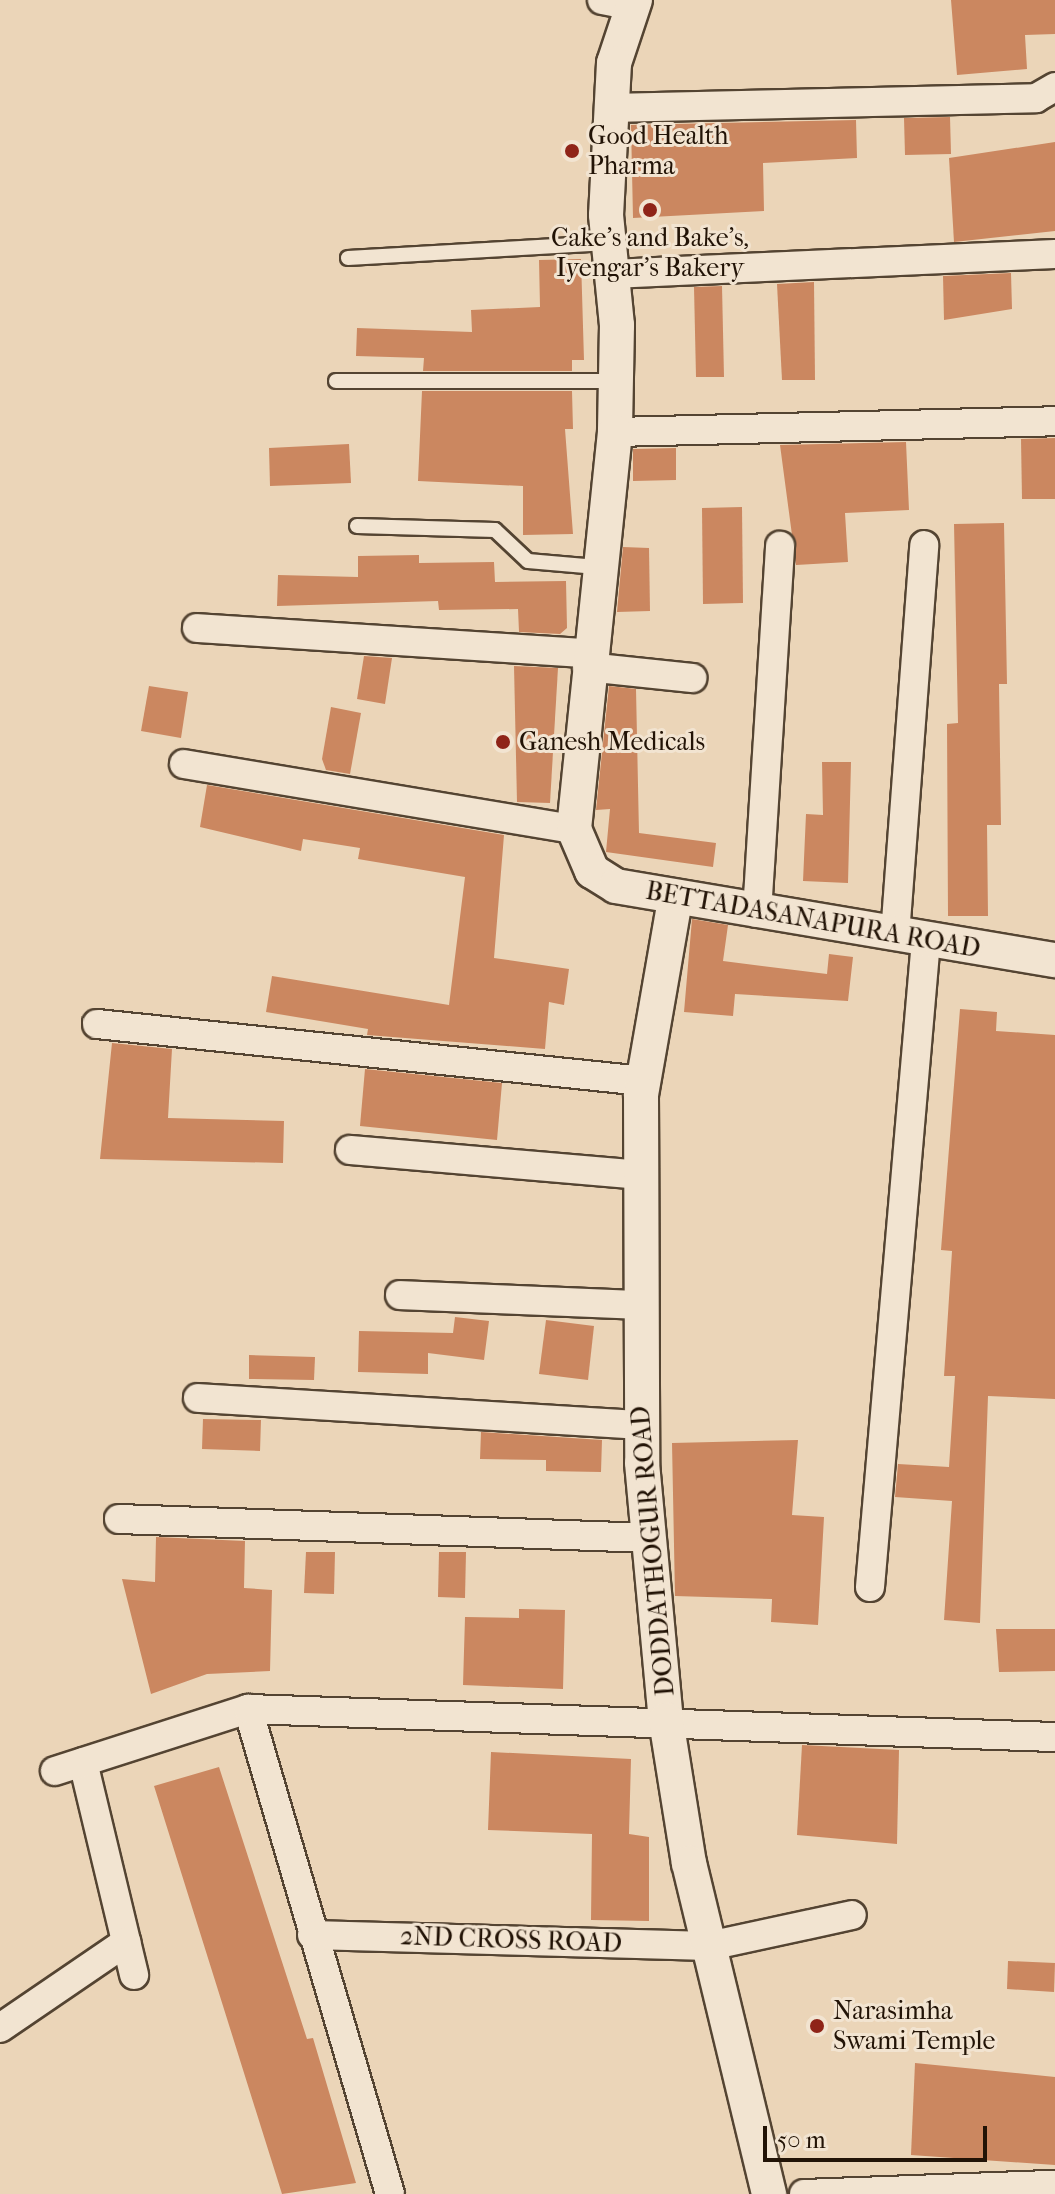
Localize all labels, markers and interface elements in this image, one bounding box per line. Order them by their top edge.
place label: Good Health Pharma [588,120,729,182]
marker: Good Health Pharma [563,142,581,160]
marker: Cake's and Bake's, Iyengar's Bakery [641,201,659,219]
place label: Cake's and Bake's, Iyengar's Bakery [551,222,749,284]
place label: Ganesh Medicals [519,726,705,758]
marker: Ganesh Medicals [494,733,512,751]
street label: BETTADASANAPURA ROAD [643,875,983,965]
street label: DODDATHOGUR ROAD [625,1405,681,1697]
street label: 2ND CROSS ROAD [400,1921,622,1959]
place label: Narasimha Swami Temple [833,1995,995,2056]
marker: Narasimha Swami Temple [808,2017,826,2035]
scale bar [767,2110,991,2160]
text: 50 m [777,2126,826,2154]

